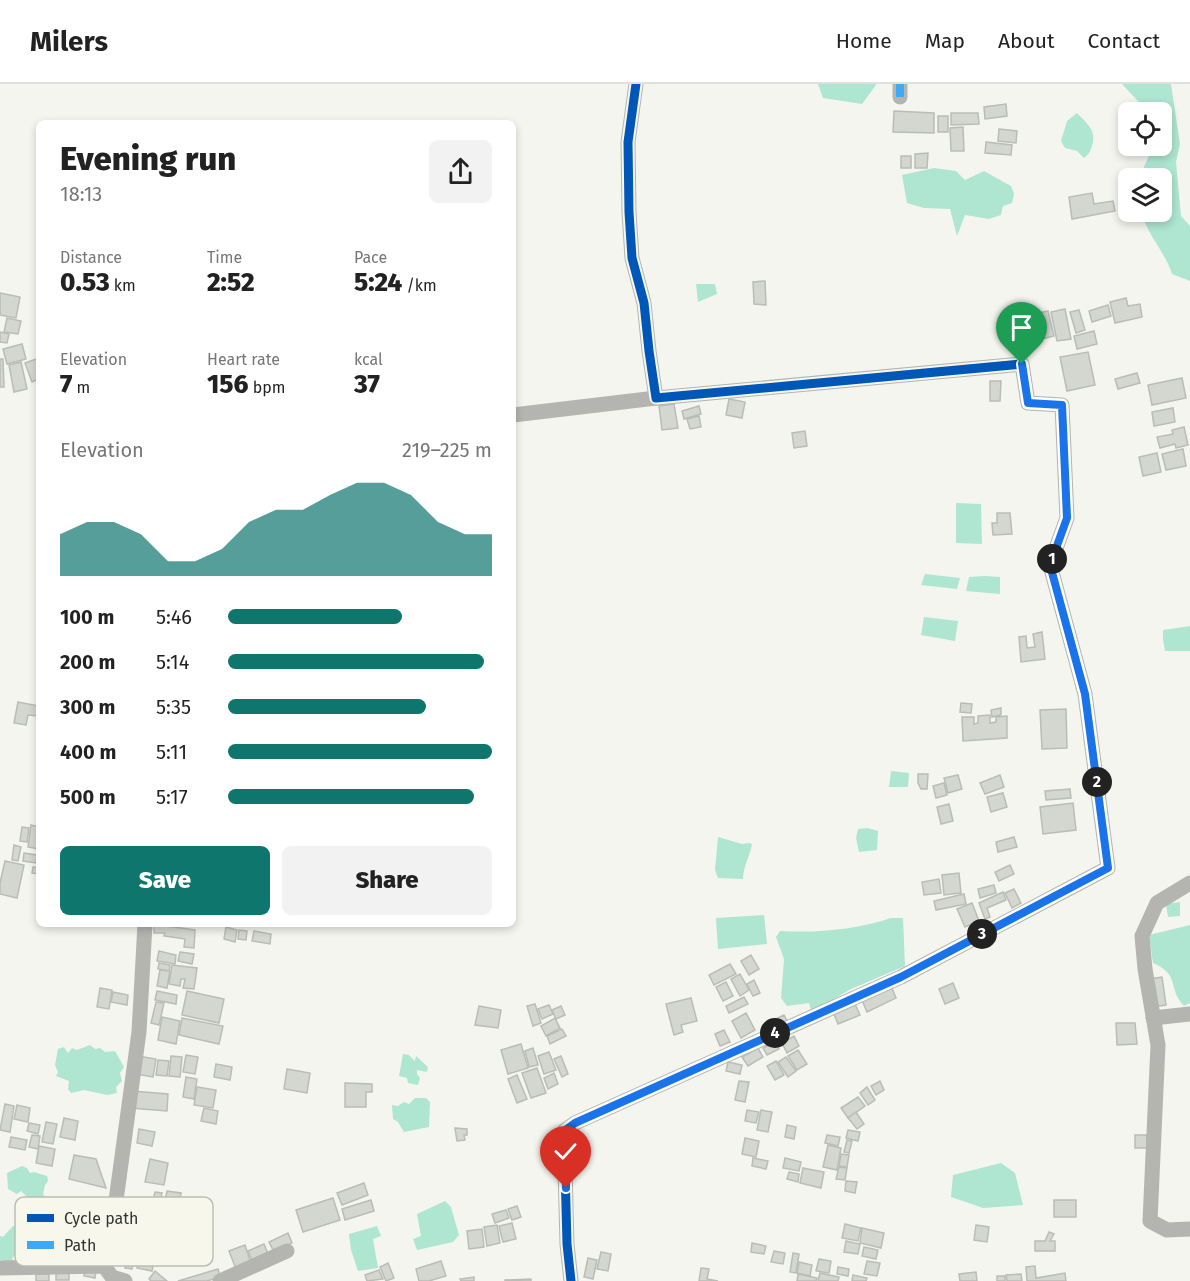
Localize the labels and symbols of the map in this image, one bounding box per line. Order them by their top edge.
pin [996,302,1047,364]
pin: 1 [1037,544,1067,574]
pin: 2 [1082,767,1112,797]
pin: 3 [967,919,997,949]
pin: 4 [760,1018,790,1048]
pin [540,1126,591,1188]
legend [15,1197,213,1266]
text: Cycle path [64,1209,138,1228]
text: Path [64,1236,96,1255]

